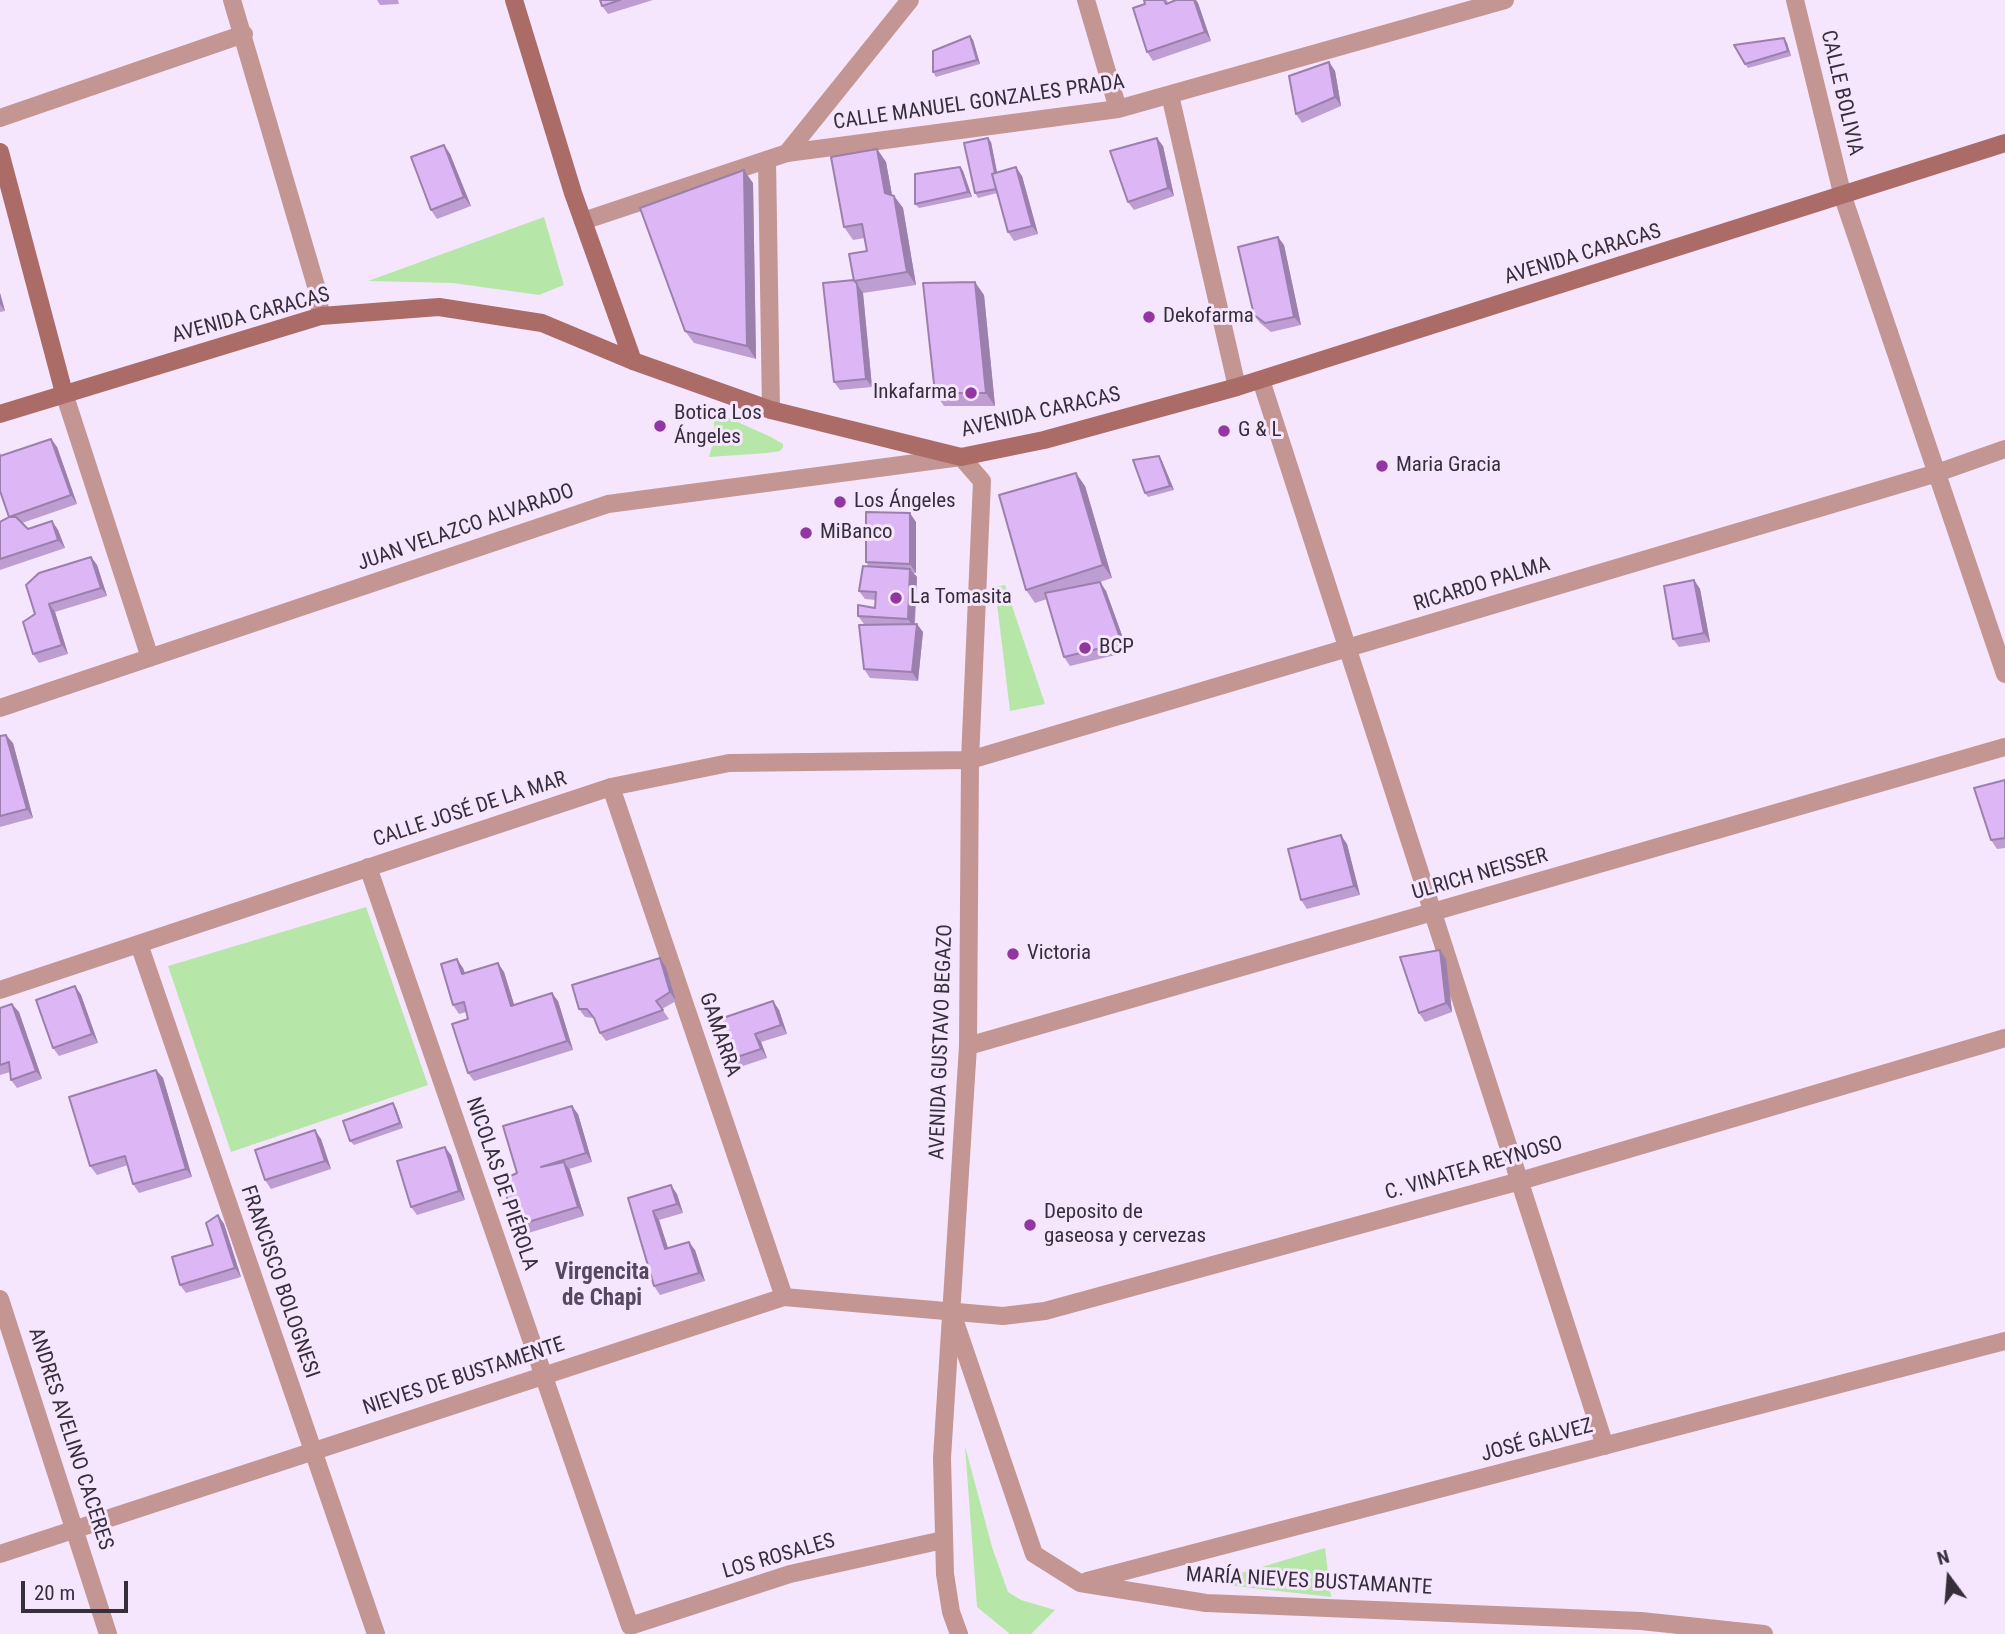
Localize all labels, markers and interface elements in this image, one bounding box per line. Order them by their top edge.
street label: CALLE BOLIVIA [1814,28,1868,158]
street label: CALLE MANUEL GONZALES PRADA [832,70,1126,136]
street label: AVENIDA CARACAS [1502,219,1664,291]
street label: AVENIDA CARACAS [169,283,333,349]
place label: Dekofarma [1163,304,1254,330]
marker: Dekofarma [1141,309,1157,325]
place label: Inkafarma [873,380,957,406]
street label: AVENIDA CARACAS [959,382,1123,444]
marker: Inkafarma [963,385,979,401]
place label: Botica Los Ángeles [674,401,762,451]
marker: Botica Los Ángeles [652,418,668,434]
place label: G & L [1238,418,1281,444]
marker: G & L [1216,423,1232,439]
place label: Maria Gracia [1396,453,1501,479]
marker: Maria Gracia [1374,458,1390,474]
street label: JUAN VELAZCO ALVARADO [354,479,578,577]
place label: Los Ángeles [854,489,956,515]
marker: Los Ángeles [832,494,848,510]
place label: MiBanco [820,520,893,546]
marker: MiBanco [798,525,814,541]
street label: RICARDO PALMA [1411,552,1553,618]
place label: La Tomasita [910,585,1012,611]
marker: La Tomasita [888,590,904,606]
place label: BCP [1099,635,1134,661]
marker: BCP [1077,640,1093,656]
street label: CALLE JOSÉ DE LA MAR [370,767,570,853]
street label: ULRICH NEISSER [1409,844,1551,906]
street label: AVENIDA GUSTAVO BEGAZO [925,924,959,1160]
place label: Victoria [1027,941,1091,967]
marker: Victoria [1005,946,1021,962]
street label: GAMARRA [693,990,745,1080]
street label: NICOLAS DE PIÉROLA [460,1094,542,1274]
street label: C. VINATEA REYNOSO [1382,1132,1566,1206]
street label: FRANCISCO BOLOGNESI [234,1183,324,1381]
place label: Deposito de gaseosa y cervezas [1044,1200,1206,1250]
marker: Deposito de gaseosa y cervezas [1022,1217,1038,1233]
district label: Virgencita de Chapi [555,1259,649,1313]
street label: ANDRES AVELINO CACERES [22,1325,118,1553]
street label: NIEVES DE BUSTAMENTE [360,1332,568,1422]
street label: JOSÉ GALVEZ [1478,1414,1596,1468]
street label: LOS ROSALES [720,1529,838,1585]
north arrow [1914,1543,1984,1613]
text: N [1934,1545,1952,1570]
street label: MARÍA NIEVES BUSTAMANTE [1185,1563,1433,1601]
scale bar [24,1568,131,1612]
text: 20 m [34,1581,75,1605]

